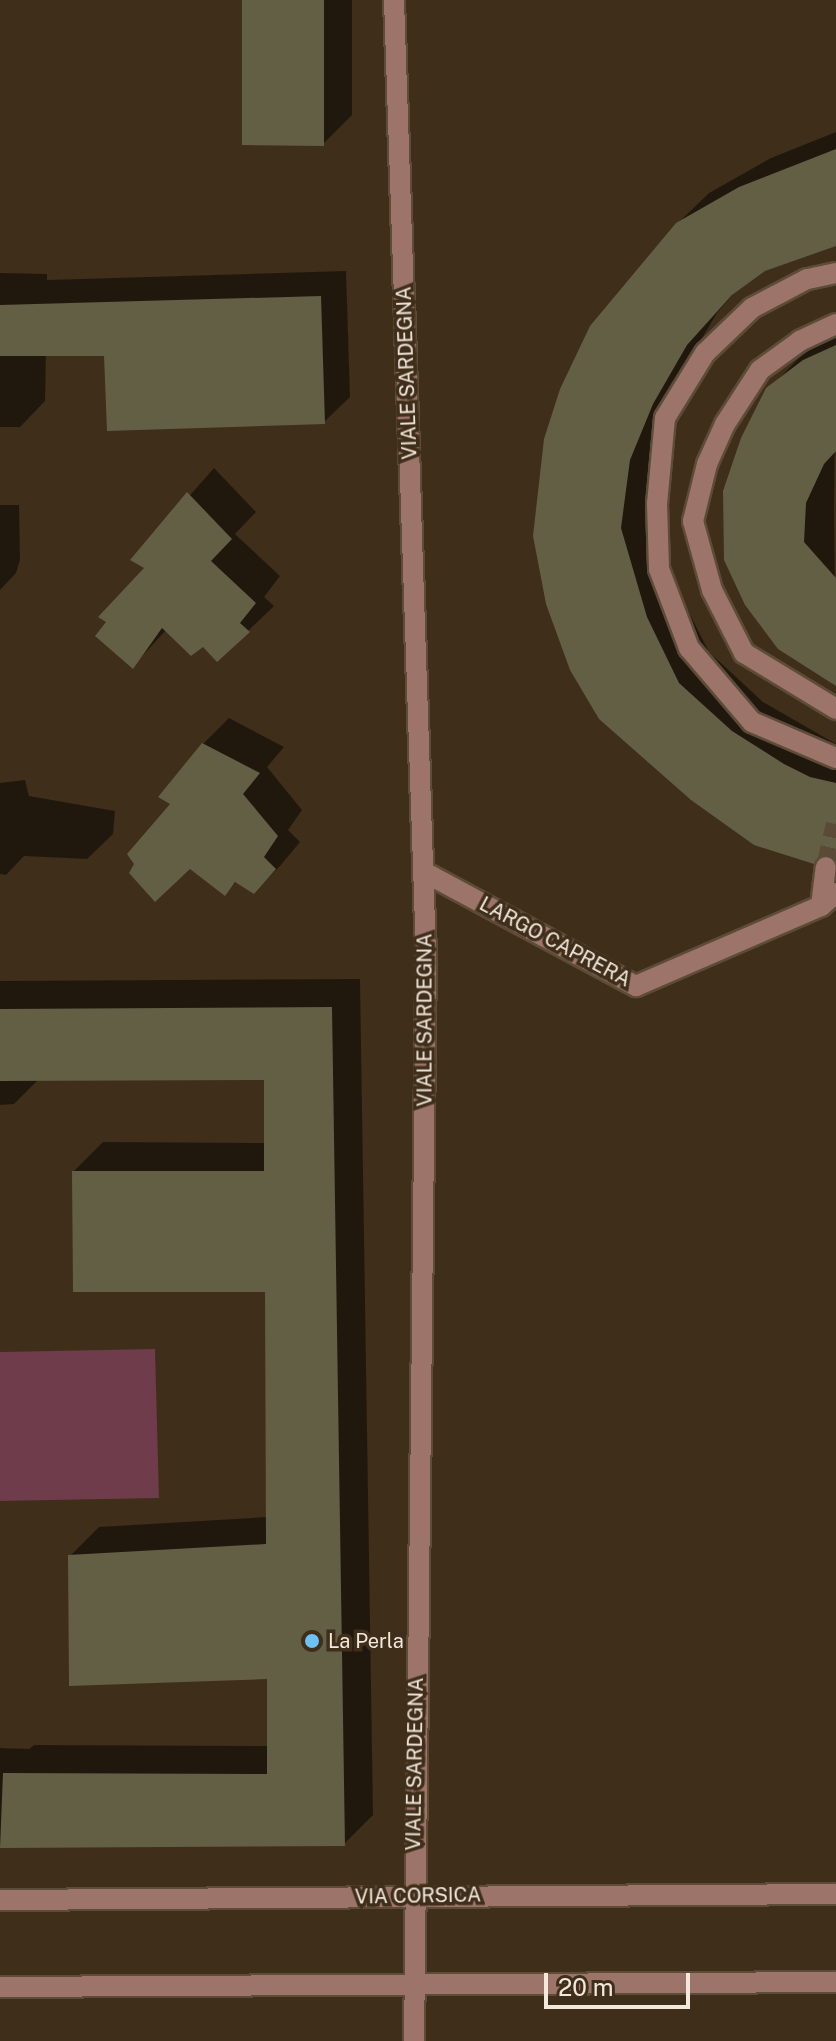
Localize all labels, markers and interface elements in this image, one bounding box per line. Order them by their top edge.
street label: VIALE SARDEGNA [392,286,422,460]
street label: LARGO CAPRERA [475,892,635,992]
street label: VIALE SARDEGNA [413,933,437,1107]
place label: La Perla [328,1629,404,1653]
marker: La Perla [303,1632,321,1650]
street label: VIALE SARDEGNA [401,1677,429,1851]
street label: VIA CORSICA [355,1883,481,1909]
scale bar [548,1957,694,2007]
text: 20 m [558,1973,614,2001]

